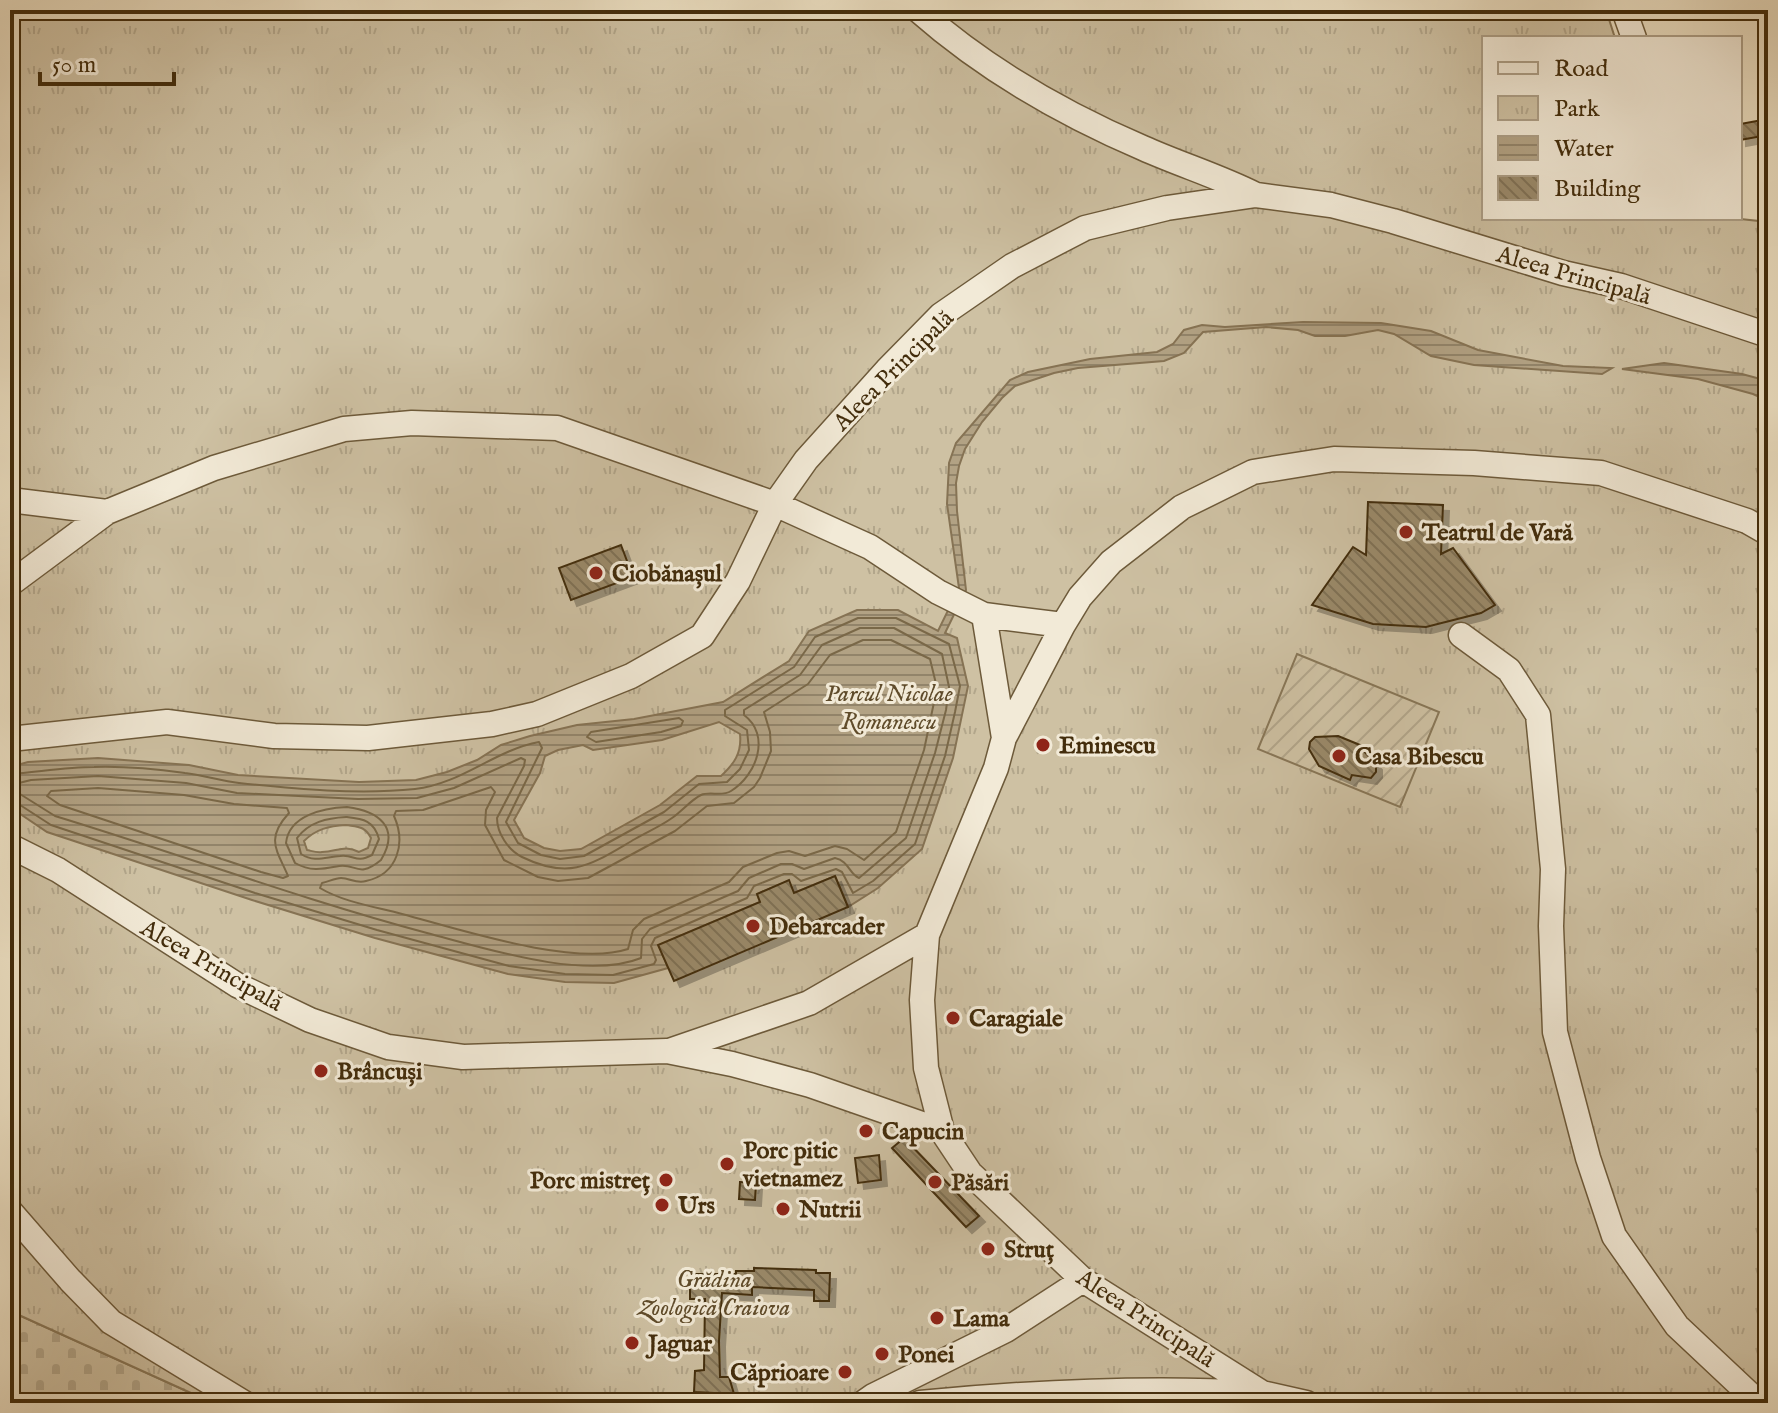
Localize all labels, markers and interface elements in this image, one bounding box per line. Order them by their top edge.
scale bar [40,36,174,86]
legend [1482,36,1742,220]
text: 50 m [52,50,96,81]
text: Road [1554,54,1608,85]
text: Park [1554,94,1600,125]
text: Water [1554,134,1614,165]
text: Building [1554,174,1641,205]
street label: Aleea Principală [1492,239,1655,313]
street label: Aleea Principală [826,303,962,439]
place label: Teatrul de Vară [1421,518,1573,549]
marker: Teatrul de Vară [1397,523,1415,541]
place label: Ciobănașul [612,559,723,590]
marker: Ciobănașul [587,564,605,582]
park label: Parcul Nicolae Romanescu [825,679,953,738]
place label: Eminescu [1059,731,1156,762]
marker: Eminescu [1034,736,1052,754]
place label: Casa Bibescu [1355,742,1484,773]
marker: Casa Bibescu [1330,747,1348,765]
place label: Debarcader [769,912,885,943]
street label: Aleea Principală [134,913,288,1020]
marker: Debarcader [744,917,762,935]
place label: Caragiale [969,1004,1063,1035]
marker: Caragiale [944,1009,962,1027]
place label: Brâncuși [337,1057,423,1088]
marker: Brâncuși [312,1062,330,1080]
place label: Capucin [882,1117,965,1148]
marker: Capucin [857,1122,875,1140]
place label: Porc pitic vietnamez [742,1136,843,1195]
marker: Porc pitic vietnamez [718,1155,736,1173]
place label: Porc mistreț [530,1166,651,1197]
place label: Păsări [951,1168,1010,1199]
marker: Porc mistreț [657,1171,675,1189]
marker: Păsări [926,1173,944,1191]
place label: Urs [677,1191,716,1222]
place label: Nutrii [798,1195,862,1226]
marker: Urs [653,1196,671,1214]
marker: Nutrii [774,1200,792,1218]
place label: Struț [1004,1235,1055,1266]
marker: Struț [979,1240,997,1258]
street label: Aleea Principală [1069,1262,1221,1376]
park label: Grădina Zoologică Craiova [636,1265,790,1324]
place label: Lama [953,1304,1010,1335]
marker: Lama [928,1309,946,1327]
place label: Jaguar [645,1329,712,1360]
marker: Jaguar [623,1334,641,1352]
place label: Ponei [898,1340,955,1371]
marker: Ponei [873,1345,891,1363]
place label: Căprioare [730,1358,829,1389]
marker: Căprioare [836,1363,854,1381]

